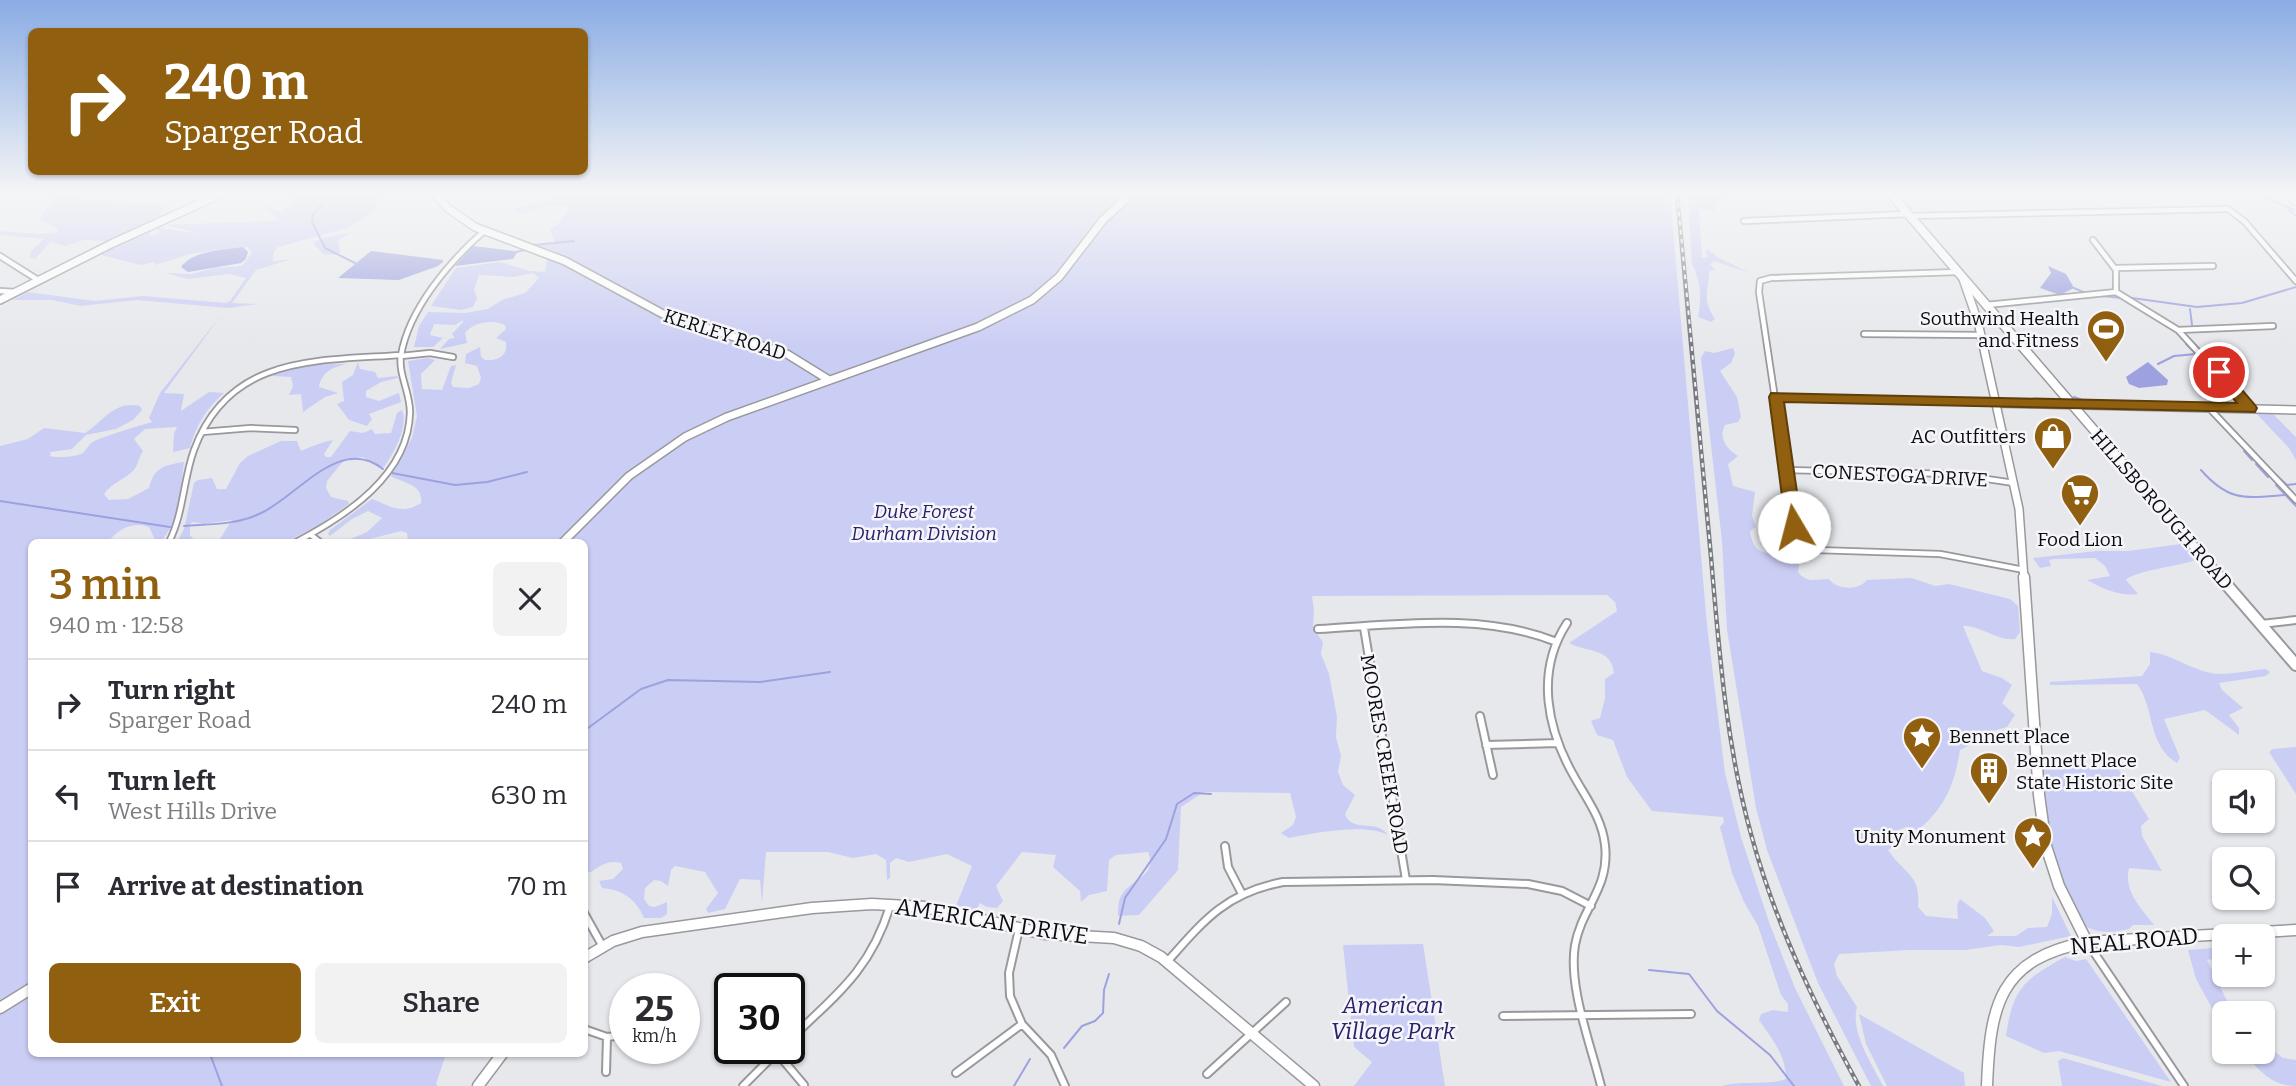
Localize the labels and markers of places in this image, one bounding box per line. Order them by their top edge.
place label: Southwind Health and Fitness [1920,307,2079,352]
sports icon: Southwind Health and Fitness [2085,308,2127,363]
pin [2189,342,2249,402]
shop icon: AC Outfitters [2032,415,2074,470]
place label: AC Outfitters [1911,425,2026,448]
supermarket icon: Food Lion [2059,472,2101,527]
place label: Food Lion [2037,528,2123,551]
place icon: Bennett Place [1901,715,1943,770]
place label: Bennett Place [1949,725,2070,748]
place label: Bennett Place State Historic Site [2016,749,2173,794]
building icon: Bennett Place State Historic Site [1968,750,2010,805]
place icon: Unity Monument [2012,815,2054,870]
place label: Unity Monument [1855,825,2006,848]

